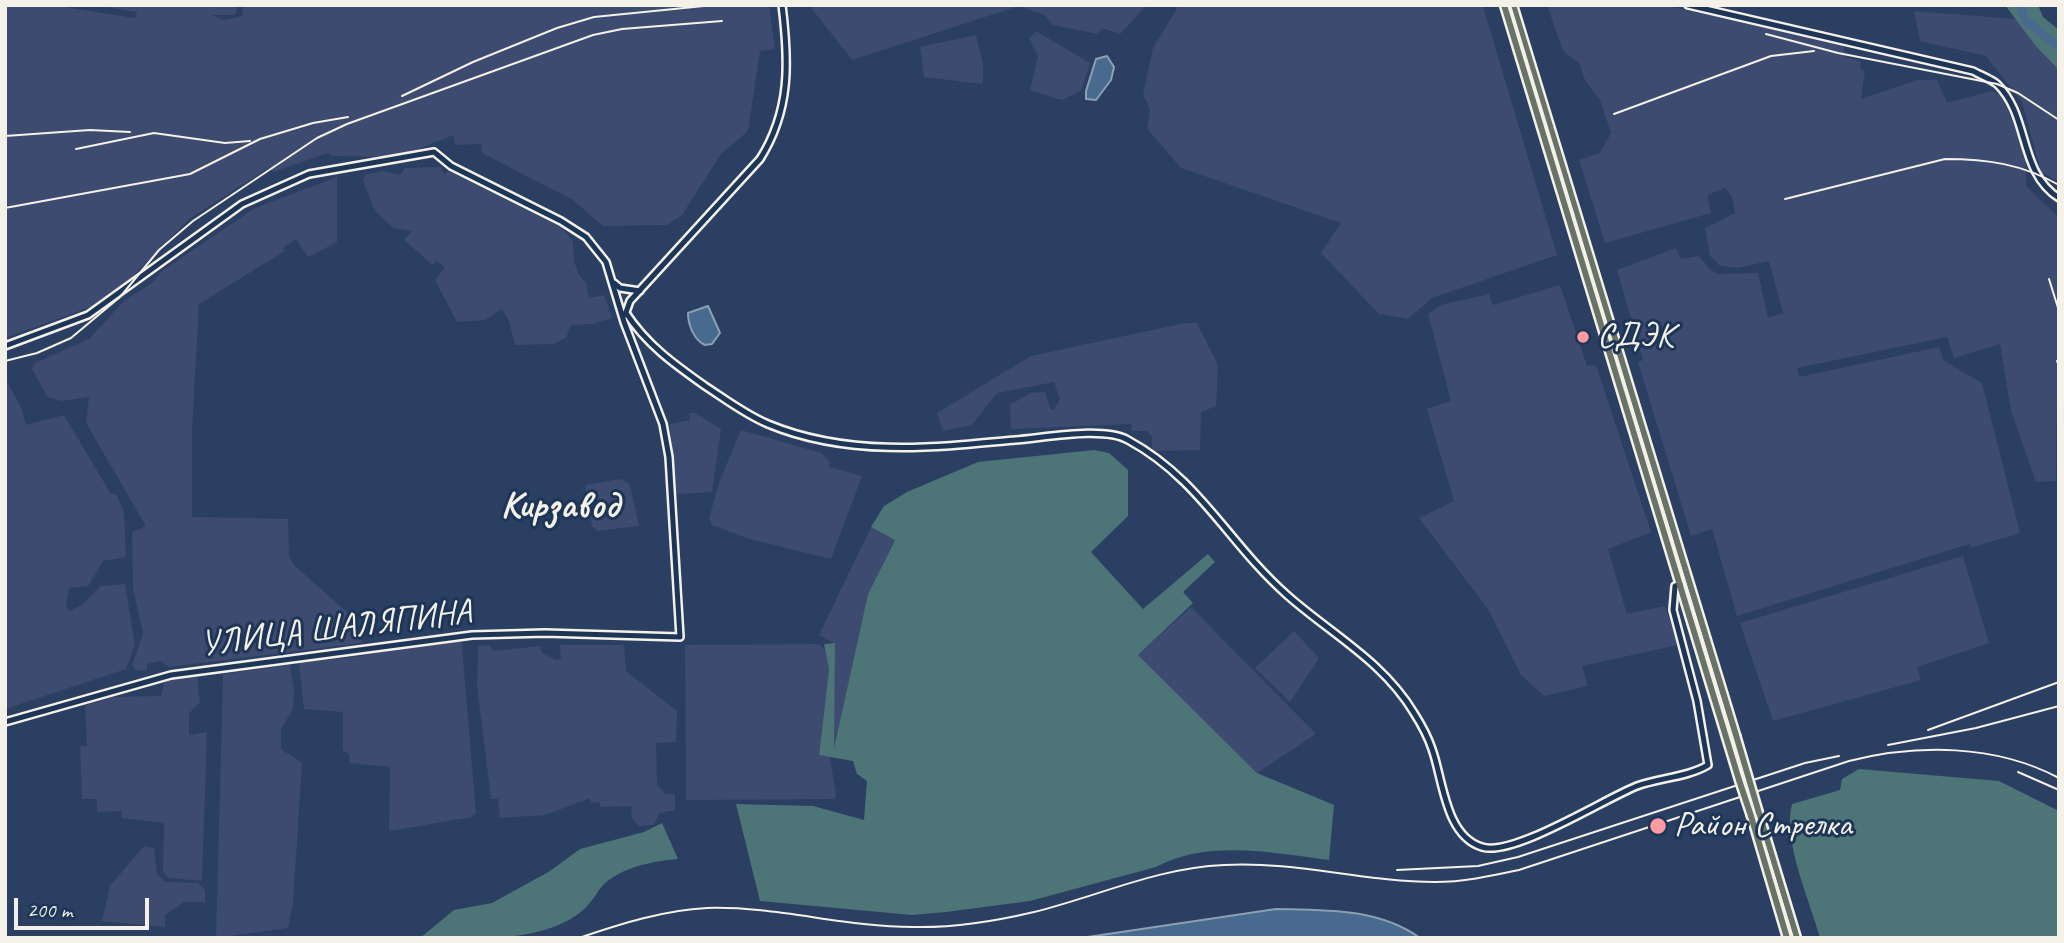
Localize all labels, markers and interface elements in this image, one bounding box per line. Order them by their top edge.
place label: СДЭК [1597,316,1674,358]
marker: СДЭК [1575,329,1591,345]
district label: Кирзавод [501,484,619,530]
street label: УЛИЦА ШАЛЯПИНА [198,592,474,666]
place label: Район Стрелка [1674,805,1851,847]
marker: Район Стрелка [1648,816,1668,836]
scale bar [18,884,152,928]
text: 200 m [27,897,72,923]

